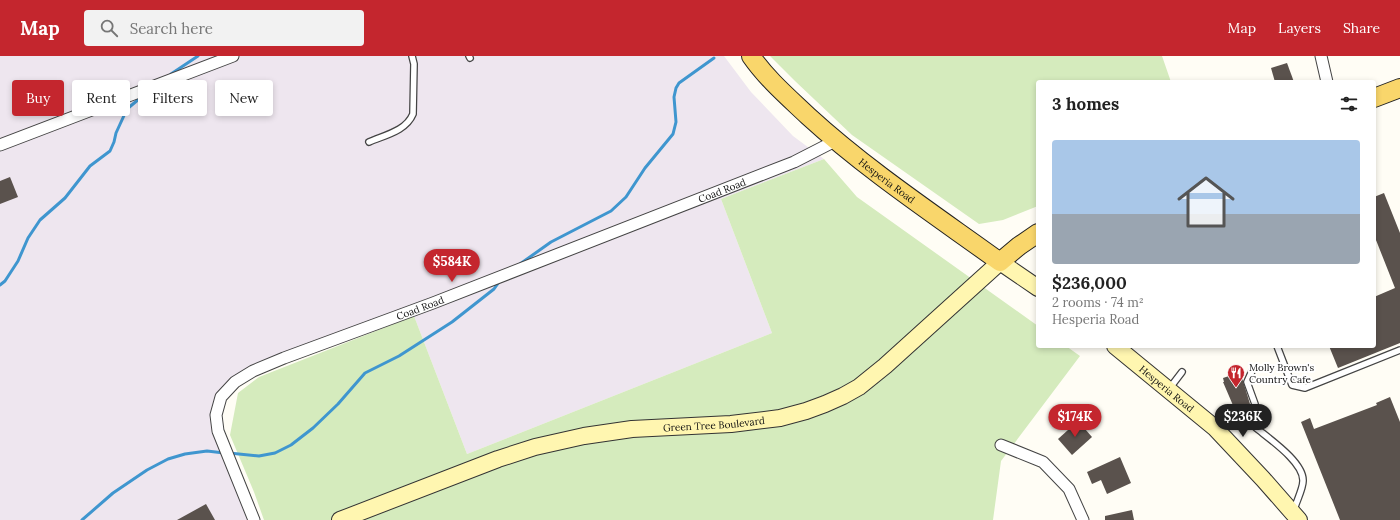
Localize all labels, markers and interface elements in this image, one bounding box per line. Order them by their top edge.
search box [84,10,364,46]
text: Map [20,16,60,40]
icon: search [98,17,120,39]
text: Search here [130,19,213,38]
text: Map [1228,19,1256,37]
text: Layers [1278,19,1321,37]
text: Share [1343,19,1380,37]
chip: Buy [12,80,64,116]
chip: Rent [72,80,130,116]
chip: Filters [138,80,207,116]
chip: New [215,80,273,116]
text: 3 homes [1052,93,1119,115]
icon: filters [1338,93,1360,115]
street label: Hesperia Road [856,155,918,206]
icon: home [1170,166,1242,238]
street label: Coad Road [696,175,747,205]
pin: $584K [424,249,480,283]
text: $584K [433,253,471,270]
text: $236,000 [1052,272,1127,294]
street label: Coad Road [394,293,446,323]
text: 2 rooms · 74 m² [1052,294,1144,311]
text: Hesperia Road [1052,311,1139,328]
place label: Molly Brown's Country Cafe [1249,361,1314,386]
street label: Hesperia Road [1137,362,1197,415]
restaurant icon: Molly Brown's Country Cafe [1226,363,1246,388]
pin: $174K [1047,404,1103,438]
pin: $236K [1215,404,1271,438]
text: $174K [1057,408,1093,425]
text: $236K [1224,408,1262,425]
street label: Green Tree Boulevard [663,413,765,434]

